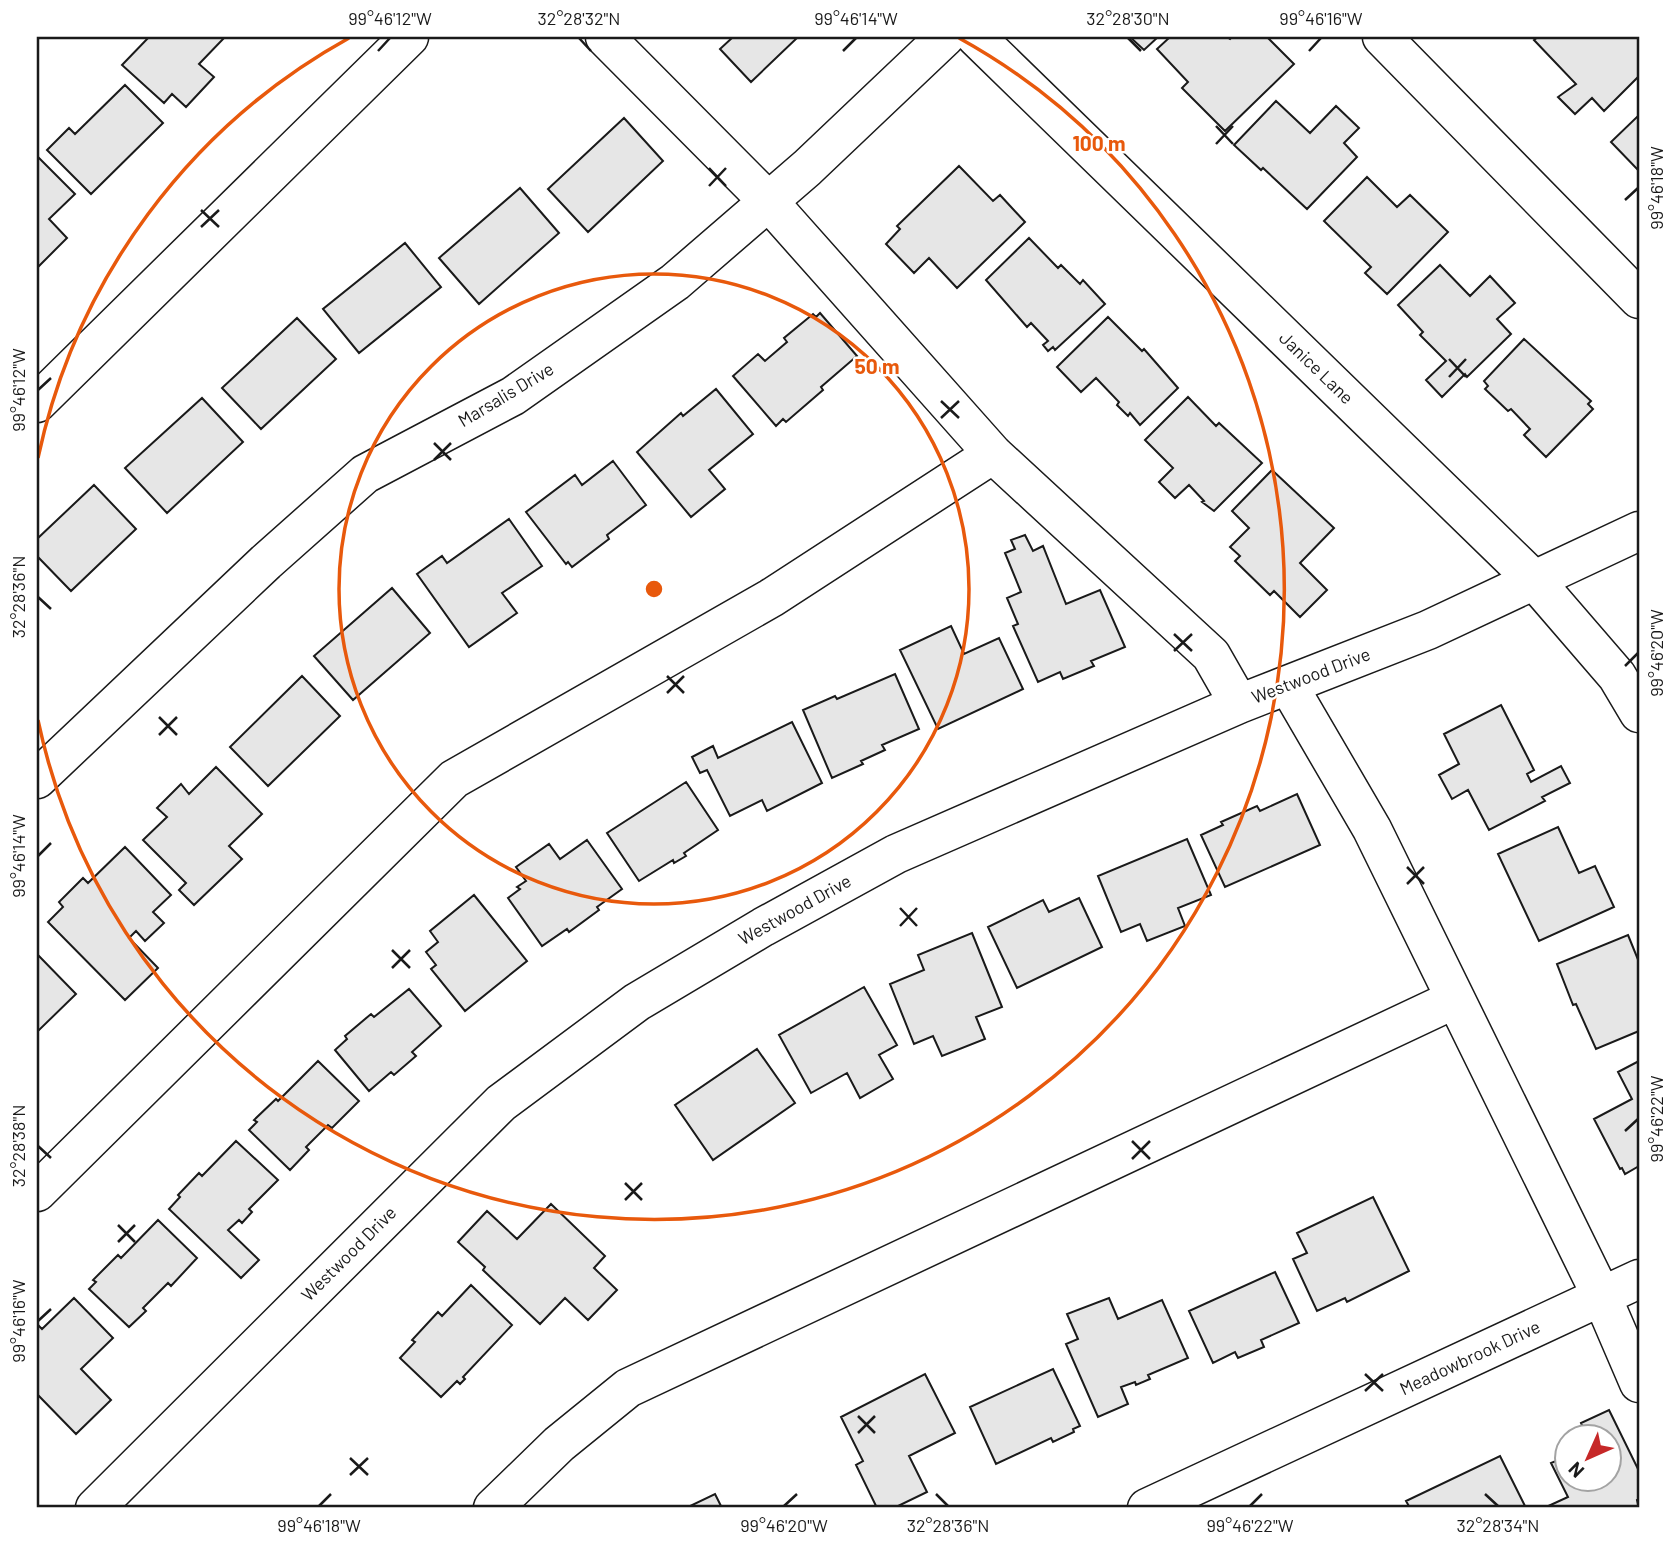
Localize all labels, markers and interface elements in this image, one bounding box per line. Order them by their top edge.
text: 99°46'12"W [348,7,432,29]
text: 32°28'32"N [538,7,621,29]
text: 99°46'14"W [814,7,898,29]
text: 32°28'30"N [1086,7,1170,29]
text: 99°46'16"W [1279,7,1363,29]
text: 100 m [1072,130,1126,155]
text: 99°46'18"W [1645,146,1667,230]
street label: Janice Lane [1275,326,1358,408]
text: 99°46'12"W [7,348,29,432]
text: 50 m [854,353,900,378]
street label: Marsalis Drive [454,357,557,431]
text: 32°28'36"N [7,556,29,638]
centre of rings [642,577,666,601]
text: 99°46'20"W [1645,609,1667,697]
street label: Westwood Drive [1248,642,1373,708]
text: 99°46'14"W [7,814,29,898]
street label: Westwood Drive [734,869,855,949]
text: 99°46'22"W [1645,1075,1667,1163]
text: 32°28'38"N [7,1105,29,1187]
street label: Westwood Drive [296,1201,400,1305]
text: 99°46'16"W [7,1279,29,1363]
street label: Meadowbrook Drive [1396,1315,1543,1399]
north arrow [1554,1422,1624,1492]
text: N [1563,1458,1588,1483]
text: 99°46'18"W [277,1514,361,1536]
text: 99°46'20"W [740,1514,828,1536]
text: 32°28'36"N [907,1514,989,1536]
text: 99°46'22"W [1206,1514,1294,1536]
text: 32°28'34"N [1457,1514,1540,1536]

